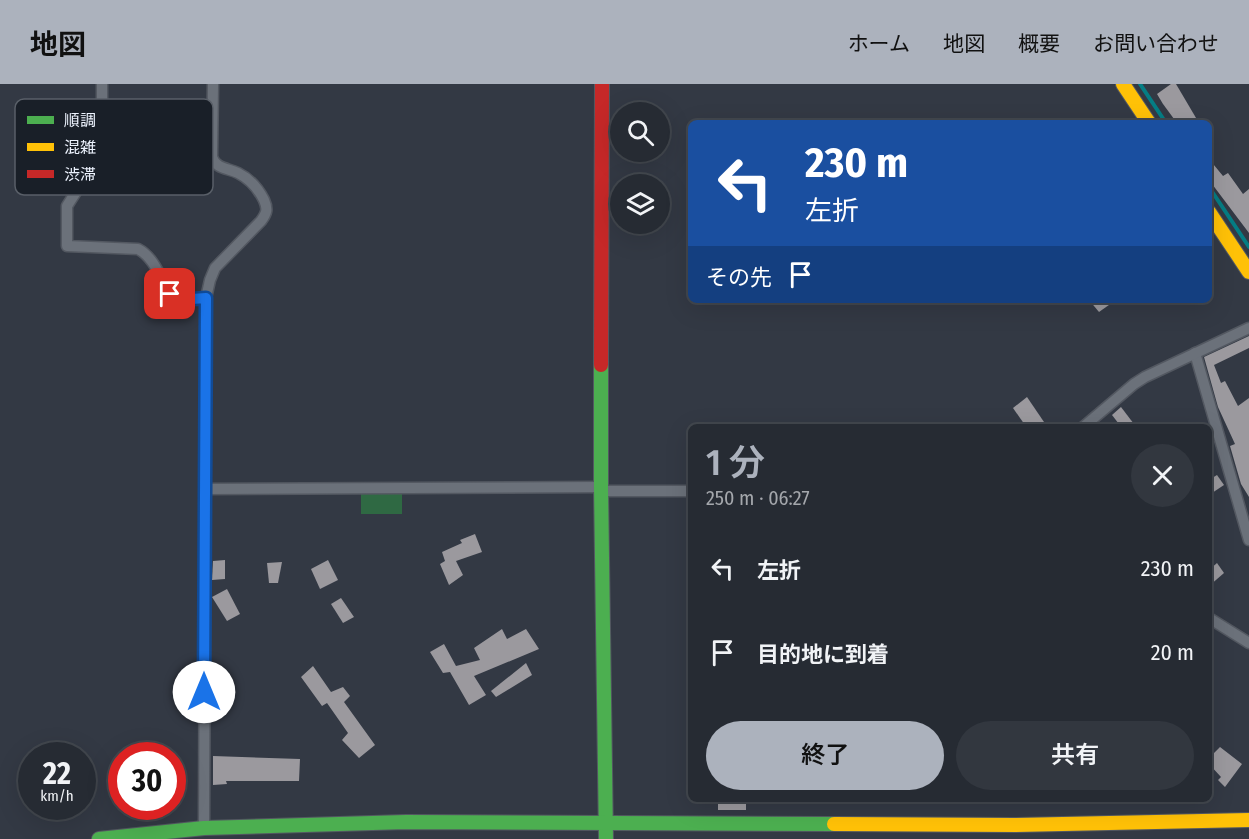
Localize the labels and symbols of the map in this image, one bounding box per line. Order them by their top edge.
legend [15,99,213,195]
text: 順調 [64,111,96,130]
text: 混雑 [64,138,96,157]
text: 渋滞 [64,165,96,184]
pin [144,268,195,319]
position arrow [172,660,236,724]
speed limit sign: 30 [108,742,186,820]

